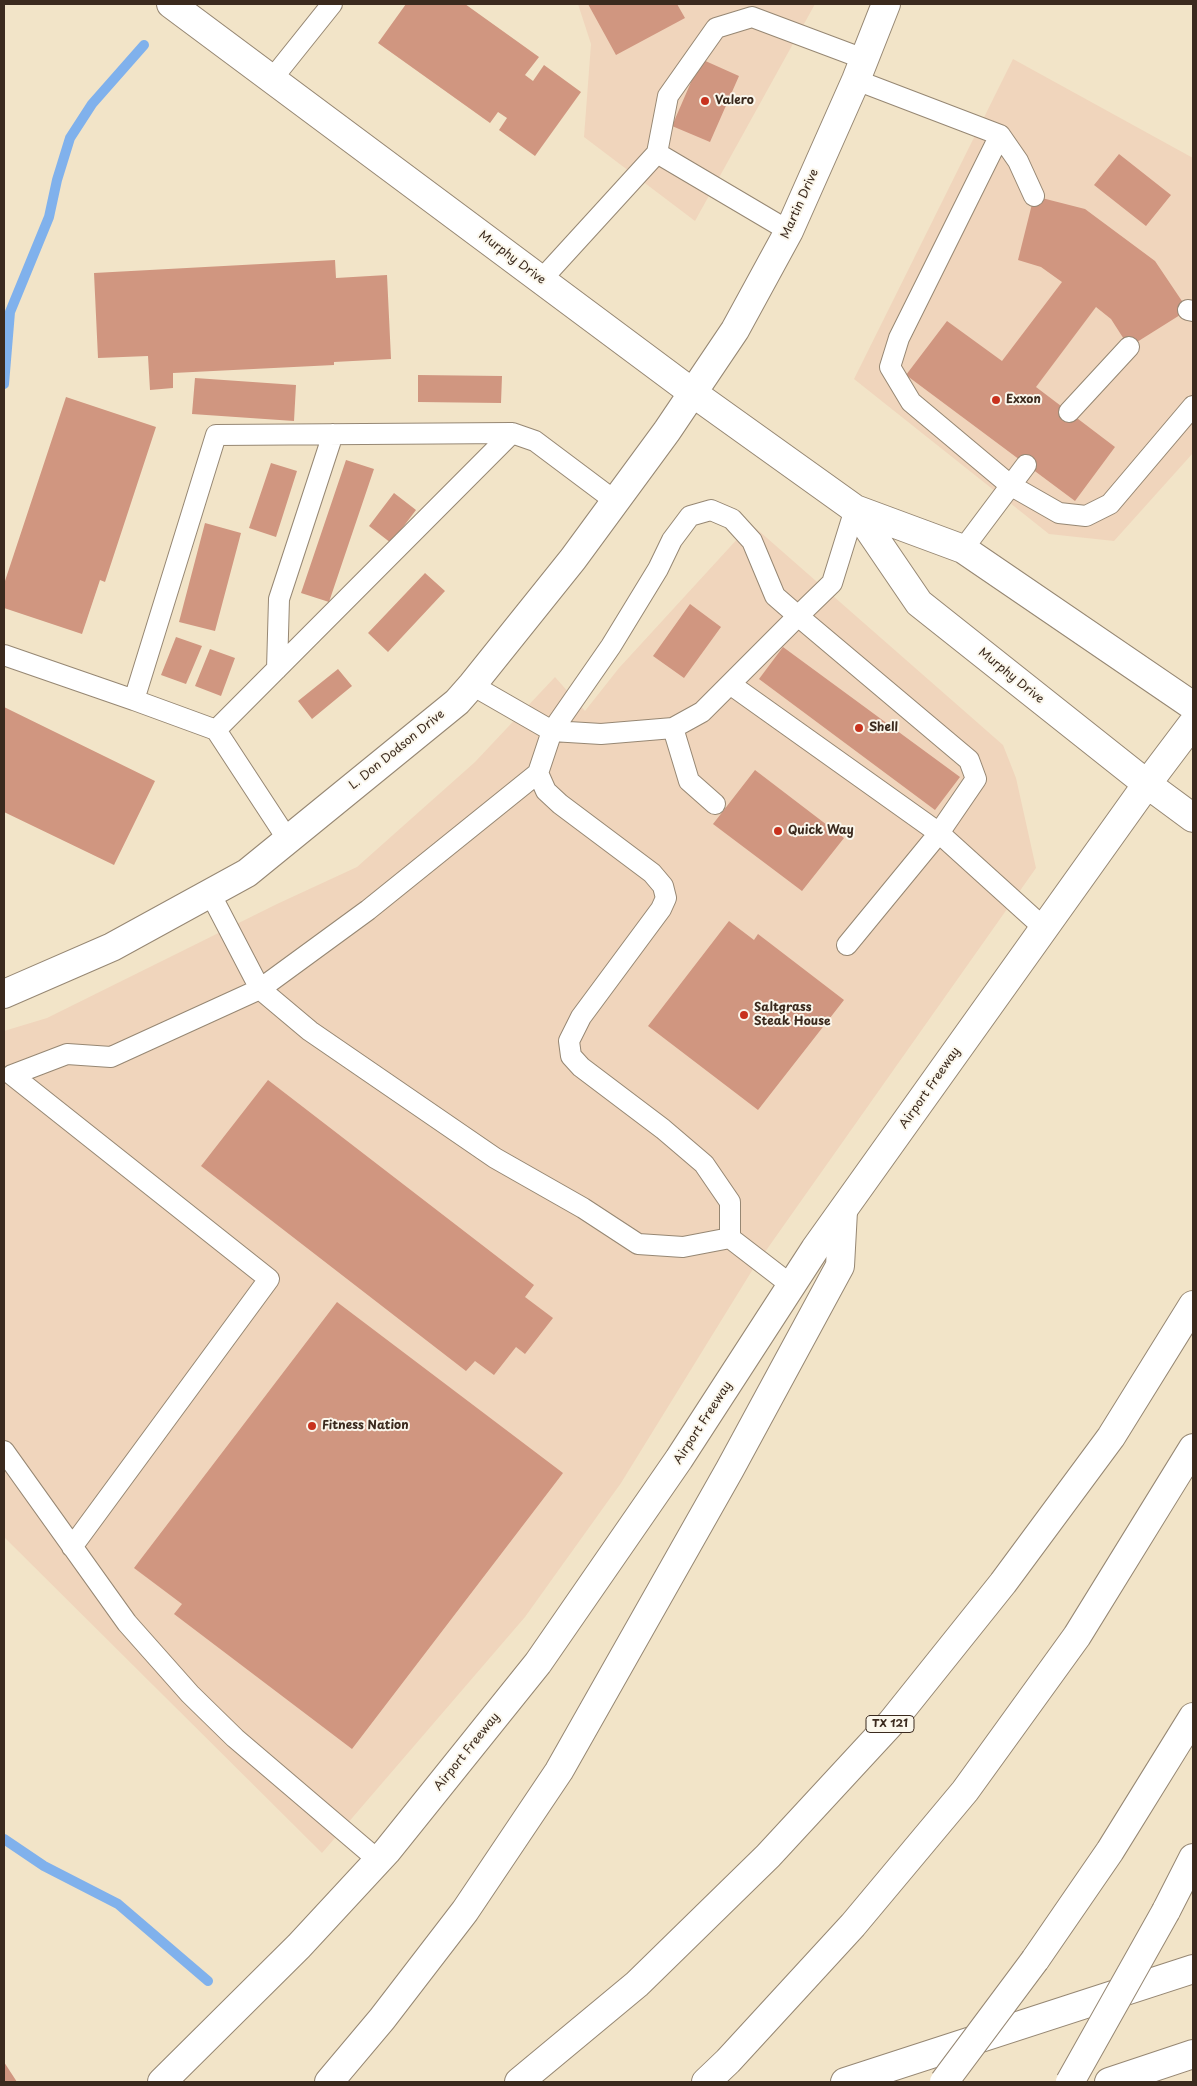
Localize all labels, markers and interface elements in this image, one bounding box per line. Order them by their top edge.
place label: Valero [715,94,754,108]
marker: Valero [699,95,711,107]
street label: Martin Drive [778,167,822,241]
street label: Murphy Drive [476,228,548,288]
place label: Exxon [1006,393,1041,407]
marker: Exxon [990,394,1002,406]
street label: Murphy Drive [975,645,1047,707]
street label: L. Don Dodson Drive [346,707,448,793]
place label: Shell [869,721,898,735]
marker: Shell [853,722,865,734]
place label: Quick Way [788,824,854,838]
marker: Quick Way [772,825,784,837]
place label: Saltgrass Steak House [754,1001,830,1029]
marker: Saltgrass Steak House [738,1009,750,1021]
street label: Airport Freeway [897,1045,963,1131]
street label: Airport Freeway [671,1379,735,1467]
place label: Fitness Nation [322,1419,409,1433]
marker: Fitness Nation [306,1420,318,1432]
street label: Airport Freeway [431,1710,503,1794]
road number: TX 121 [866,1716,914,1732]

